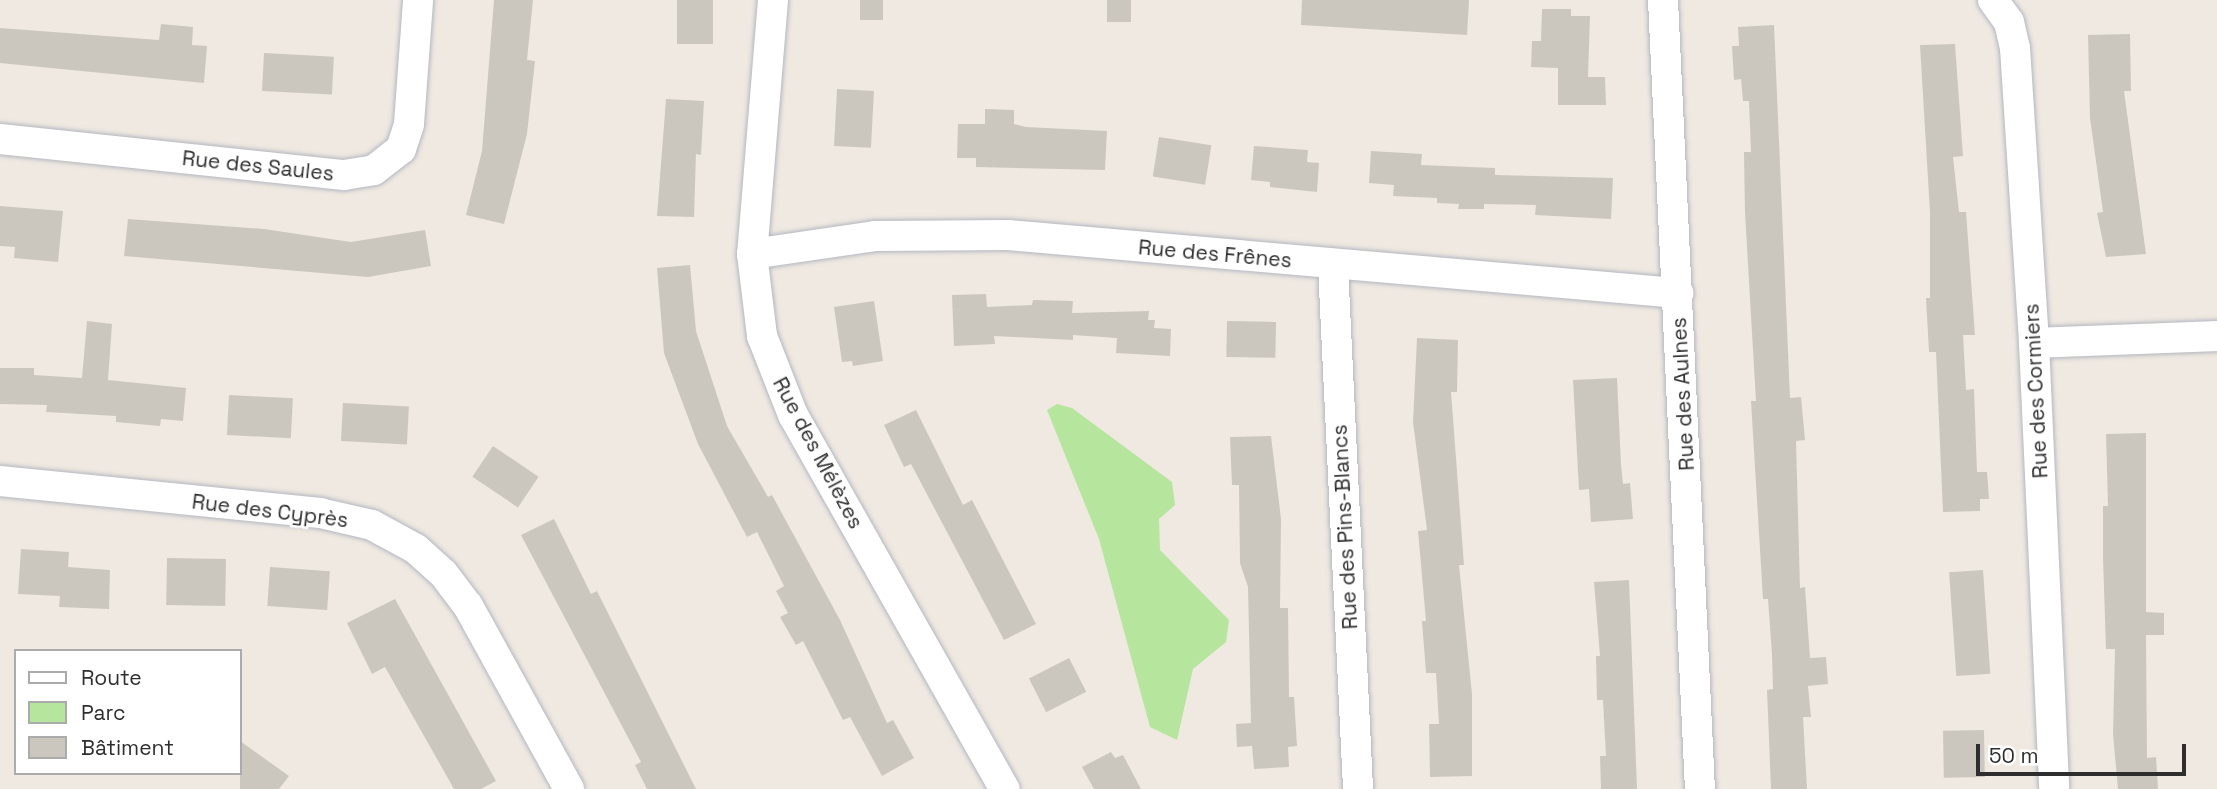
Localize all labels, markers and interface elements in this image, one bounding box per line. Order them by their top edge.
street label: Rue des Saules [181,145,335,187]
street label: Rue des Frênes [1137,235,1293,273]
street label: Rue des Cormiers [2019,303,2053,479]
street label: Rue des Aulnes [1666,316,1700,472]
street label: Rue des Mélèzes [767,373,869,533]
street label: Rue des Pins-Blancs [1327,424,1363,630]
street label: Rue des Cyprès [190,489,350,533]
legend [14,649,242,775]
text: Route [81,664,142,691]
text: Parc [81,699,126,726]
scale bar [1979,730,2189,774]
text: Bâtiment [81,734,174,761]
text: 50 m [1989,742,2039,769]

